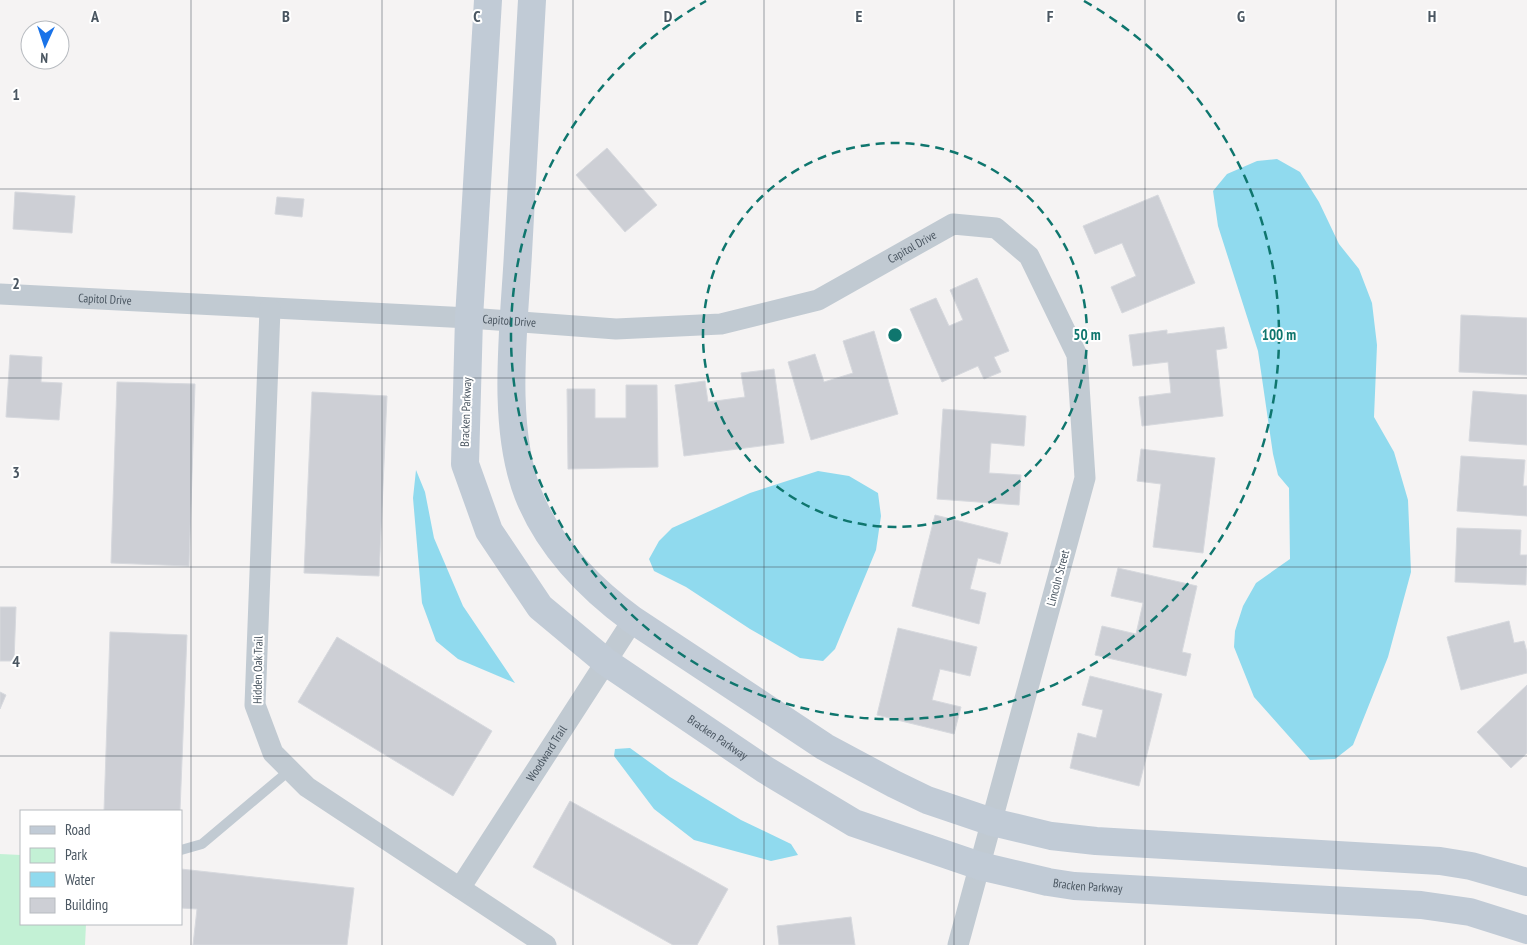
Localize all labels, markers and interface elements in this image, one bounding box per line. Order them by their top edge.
text: A [90,6,100,26]
text: B [282,6,290,26]
text: C [473,6,481,26]
text: D [664,6,673,26]
text: E [856,6,863,26]
text: F [1047,6,1054,26]
text: G [1237,6,1245,26]
text: H [1428,6,1436,26]
north arrow [20,20,70,70]
text: N [40,49,49,67]
text: 1 [12,84,20,104]
street label: Capitol Drive [885,227,939,266]
text: 2 [12,273,20,293]
street label: Capitol Drive [78,290,132,308]
street label: Capitol Drive [482,311,537,330]
text: 50 m [1073,325,1101,344]
text: 100 m [1262,325,1296,344]
centre of rings [886,326,904,344]
street label: Bracken Parkway [457,376,474,447]
text: 3 [12,462,20,482]
street label: Lincoln Street [1043,547,1072,608]
street label: Hidden Oak Trail [249,636,266,704]
text: 4 [12,651,20,671]
street label: Bracken Parkway [685,711,751,763]
street label: Woodward Trail [523,722,570,784]
legend [20,810,182,925]
text: Road [65,820,91,839]
text: Park [65,845,87,864]
text: Water [65,870,96,889]
street label: Bracken Parkway [1052,875,1123,896]
text: Building [65,895,108,914]

